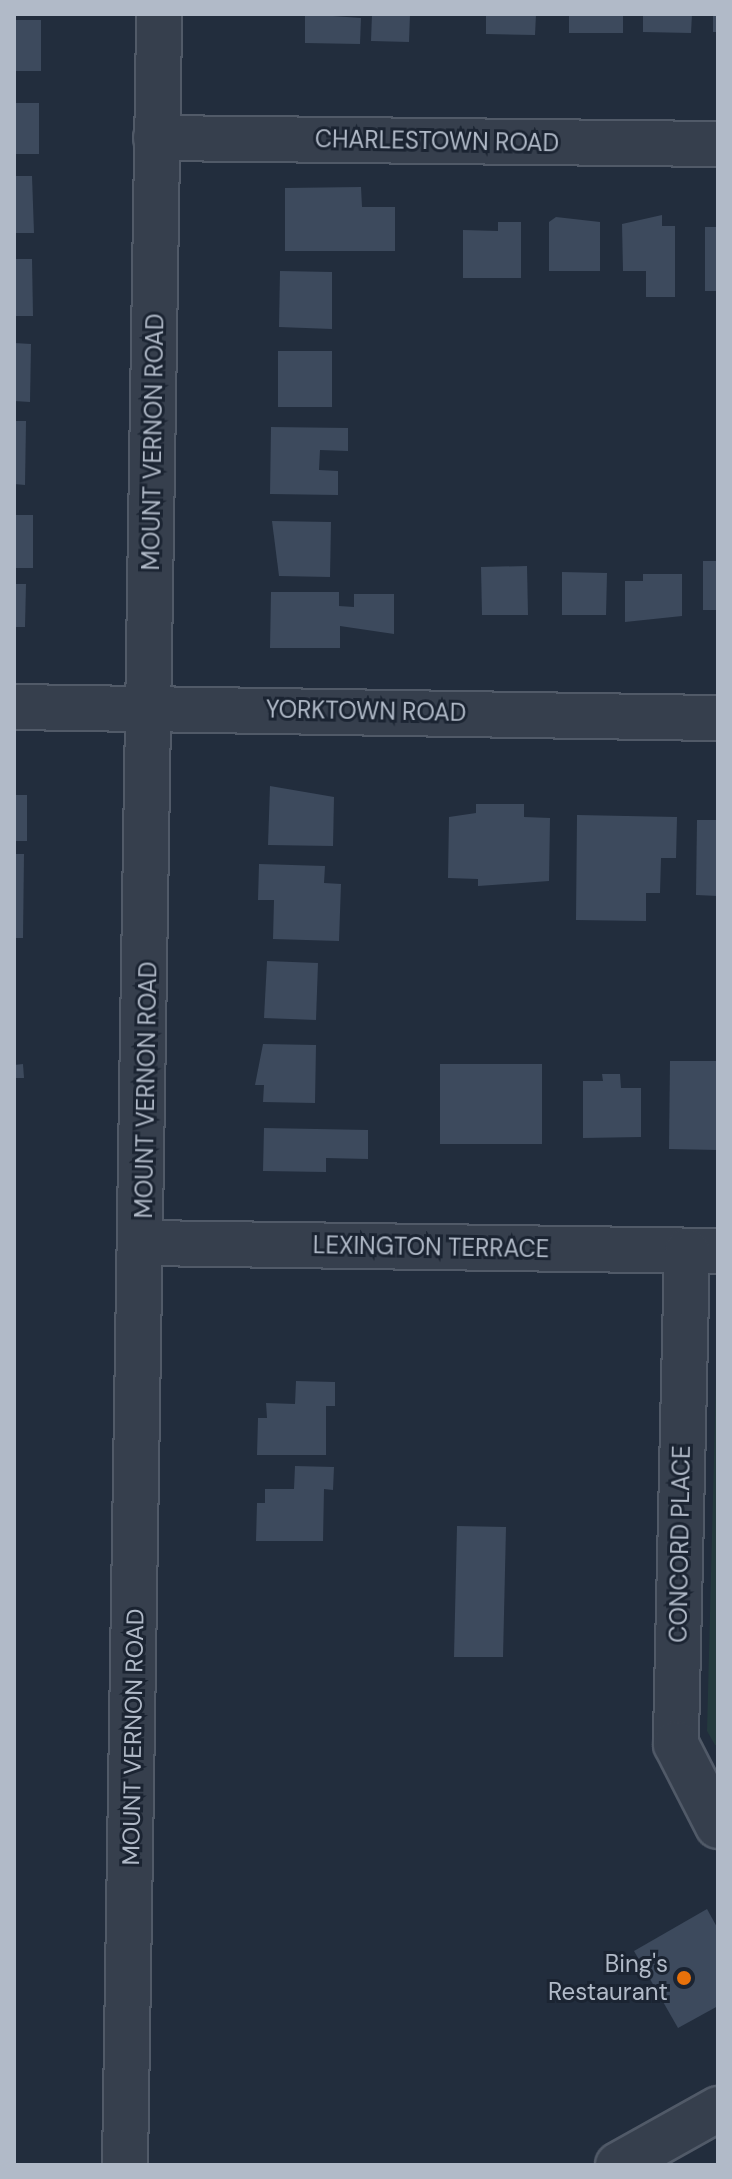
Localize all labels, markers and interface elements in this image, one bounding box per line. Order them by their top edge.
street label: CHARLESTOWN ROAD [315,124,559,158]
street label: MOUNT VERNON ROAD [136,313,170,571]
street label: YORKTOWN ROAD [266,695,466,727]
street label: MOUNT VERNON ROAD [129,961,163,1219]
street label: LEXINGTON TERRACE [313,1231,549,1263]
street label: CONCORD PLACE [664,1445,696,1643]
street label: MOUNT VERNON ROAD [116,1608,150,1866]
place label: Bing's Restaurant [548,1950,668,2006]
marker: Bing's Restaurant [675,1969,693,1987]

